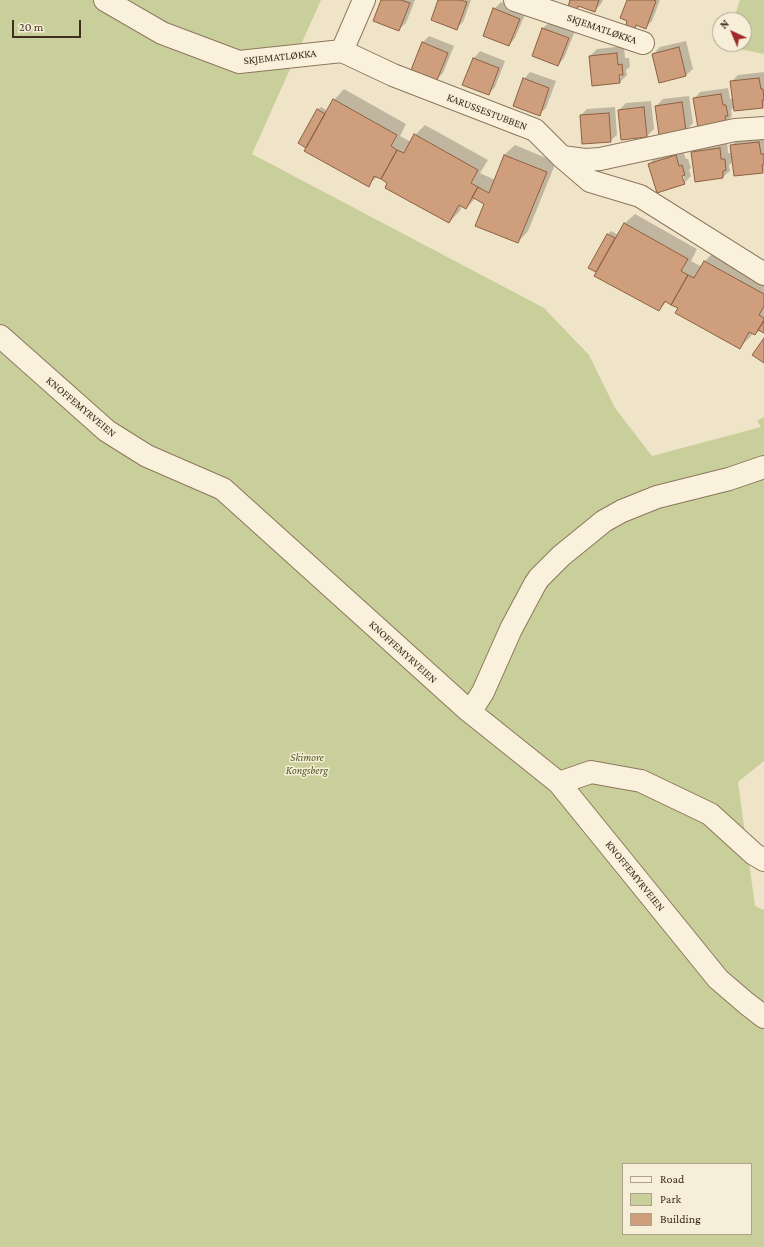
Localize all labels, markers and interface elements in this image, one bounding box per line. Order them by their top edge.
street label: SKJEMATLØKKA [565,11,639,47]
scale bar [14,12,83,38]
north arrow [712,12,752,52]
text: N [717,17,731,31]
text: 20 m [19,20,43,34]
street label: SKJEMATLØKKA [243,47,317,67]
street label: KARUSSESTUBBEN [445,91,529,133]
street label: KNOFFEMYRVEIEN [43,374,119,440]
street label: KNOFFEMYRVEIEN [366,618,440,686]
park label: Skimore Kongsberg [286,751,328,777]
street label: KNOFFEMYRVEIEN [602,838,668,914]
legend [622,1163,752,1235]
text: Road [660,1172,684,1186]
text: Park [660,1192,681,1206]
text: Building [660,1212,701,1226]

